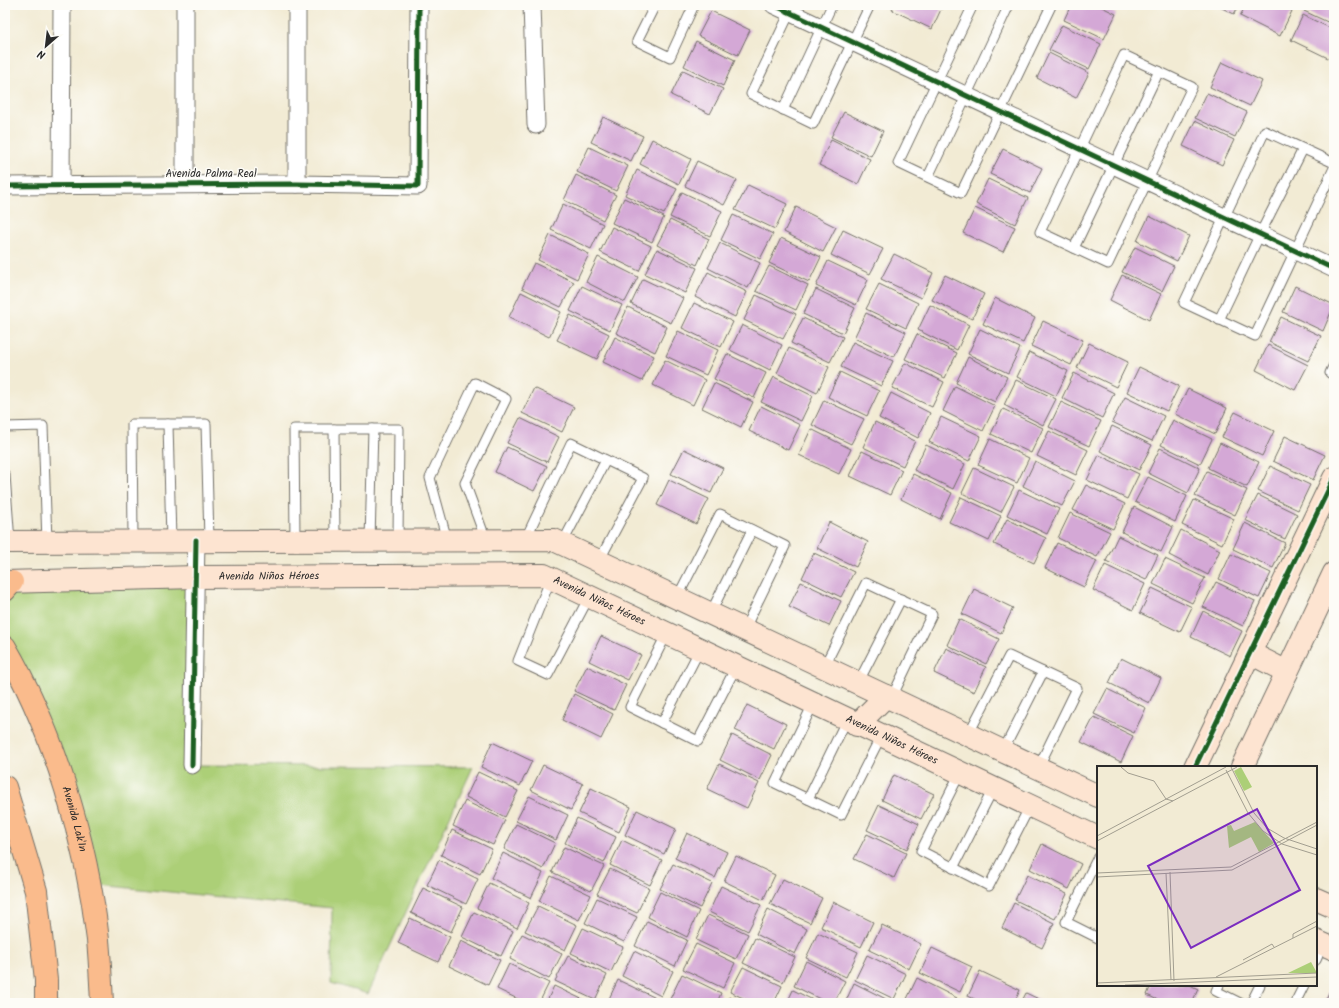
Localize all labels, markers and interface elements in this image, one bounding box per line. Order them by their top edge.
north arrow [26,26,66,66]
text: N [34,44,49,64]
street label: Avenida Palma Real [165,165,257,183]
street label: Avenida Niños Héroes [219,567,320,586]
street label: Avenida Niños Héroes [550,571,649,631]
street label: Avenida Niños Héroes [843,710,941,770]
inset map [1097,766,1317,986]
street label: Avenida Lak'In [57,784,92,854]

